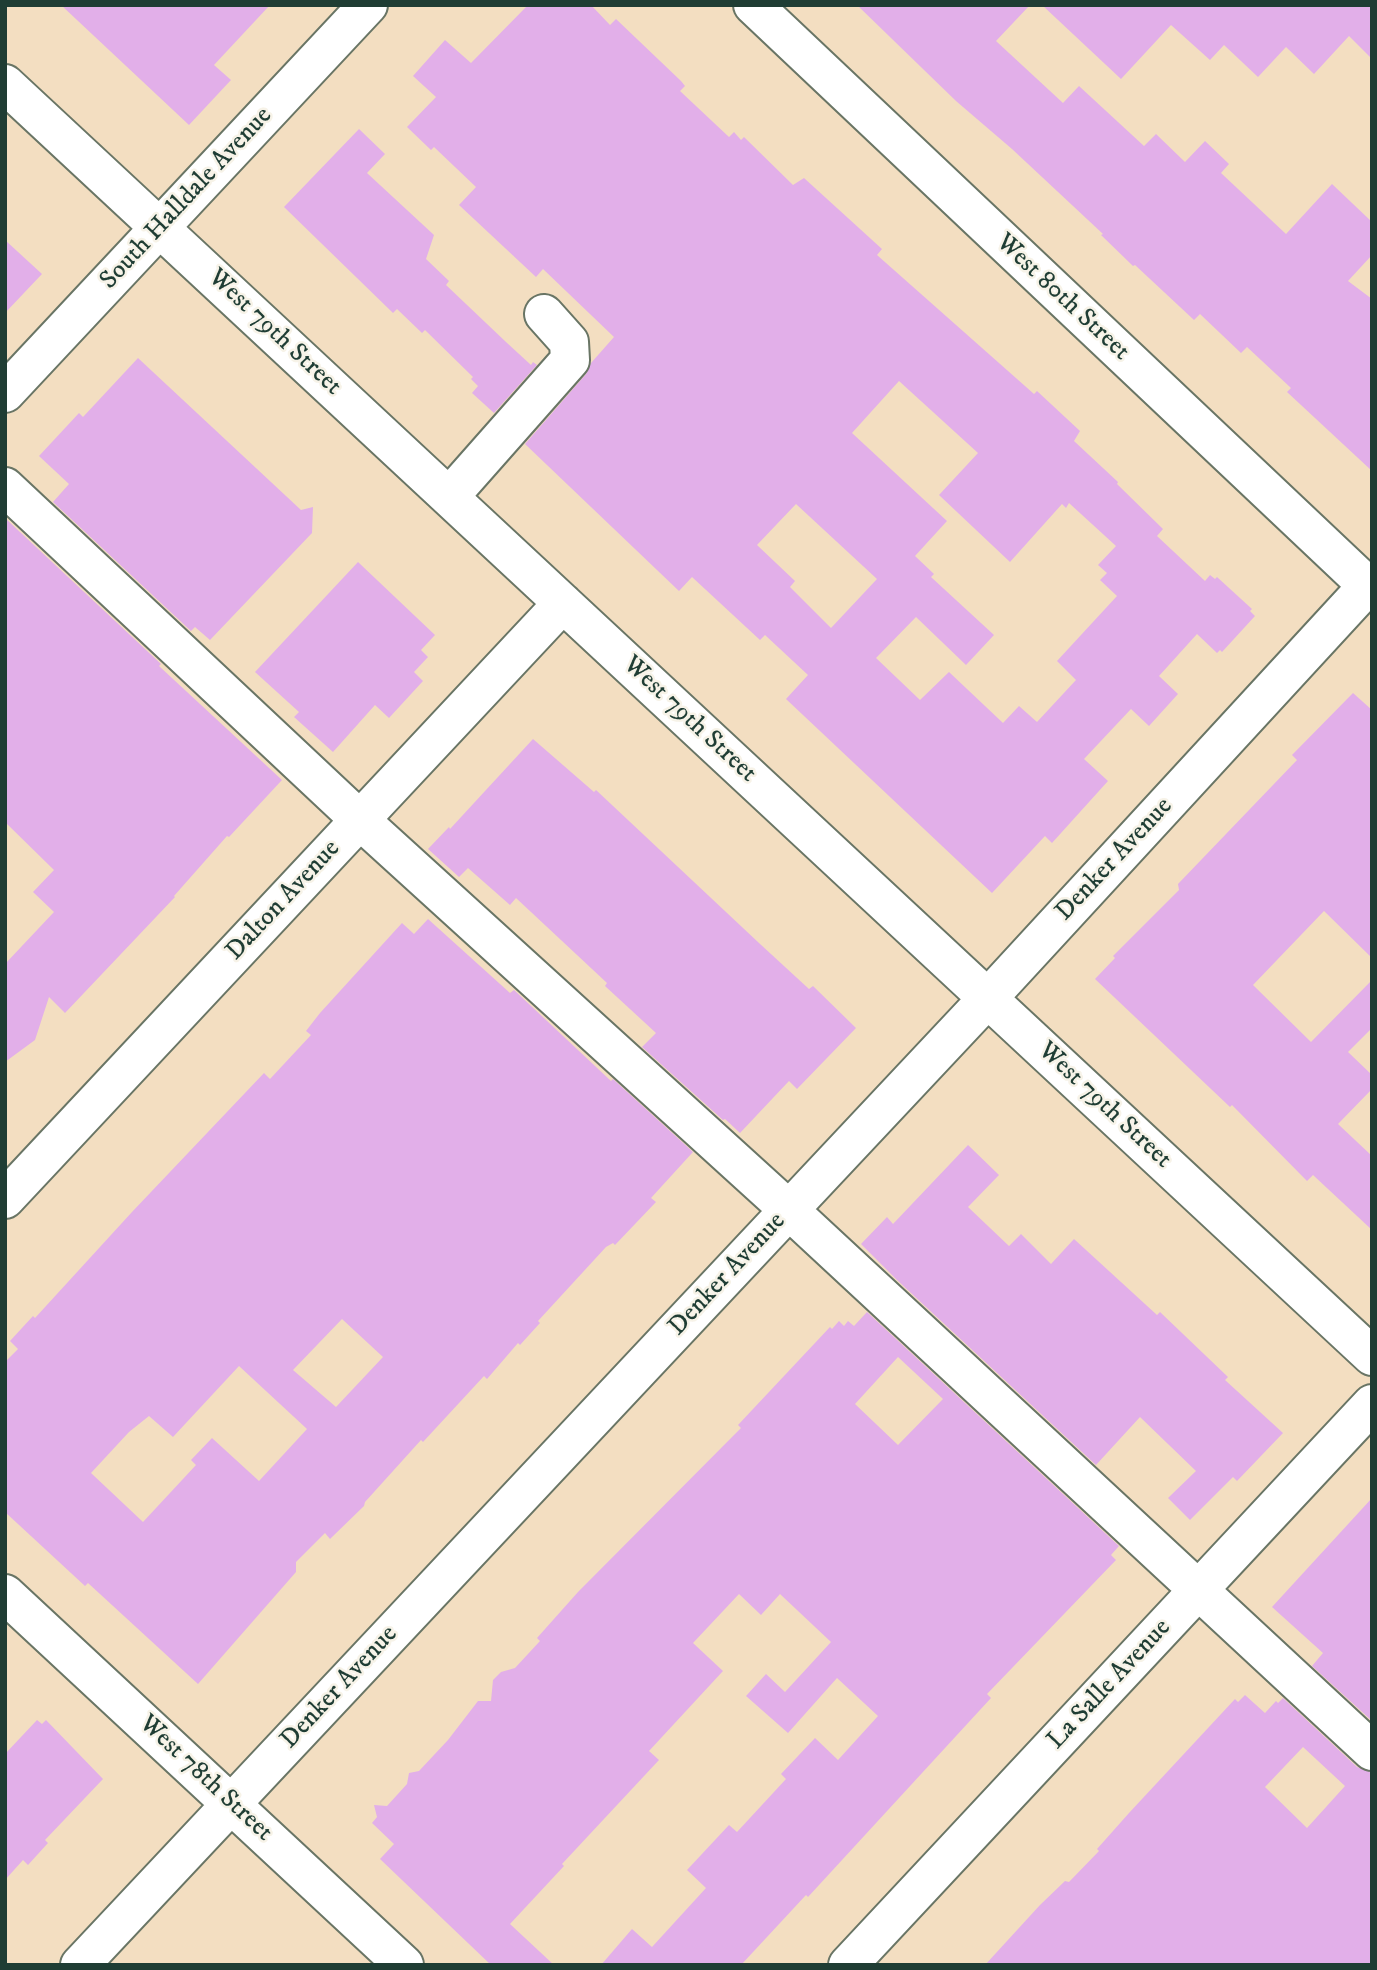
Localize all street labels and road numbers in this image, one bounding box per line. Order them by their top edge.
street label: South Halldale Avenue [94,101,280,297]
street label: West 80th Street [988,228,1136,368]
street label: West 79th Street [201,263,347,403]
street label: West 79th Street [616,650,762,790]
street label: Denker Avenue [1050,792,1180,928]
street label: Dalton Avenue [220,834,348,968]
street label: West 79th Street [1031,1036,1177,1176]
street label: Denker Avenue [663,1207,793,1343]
street label: La Salle Avenue [1042,1613,1178,1757]
street label: Denker Avenue [275,1620,405,1756]
street label: West 78th Street [132,1709,278,1849]

